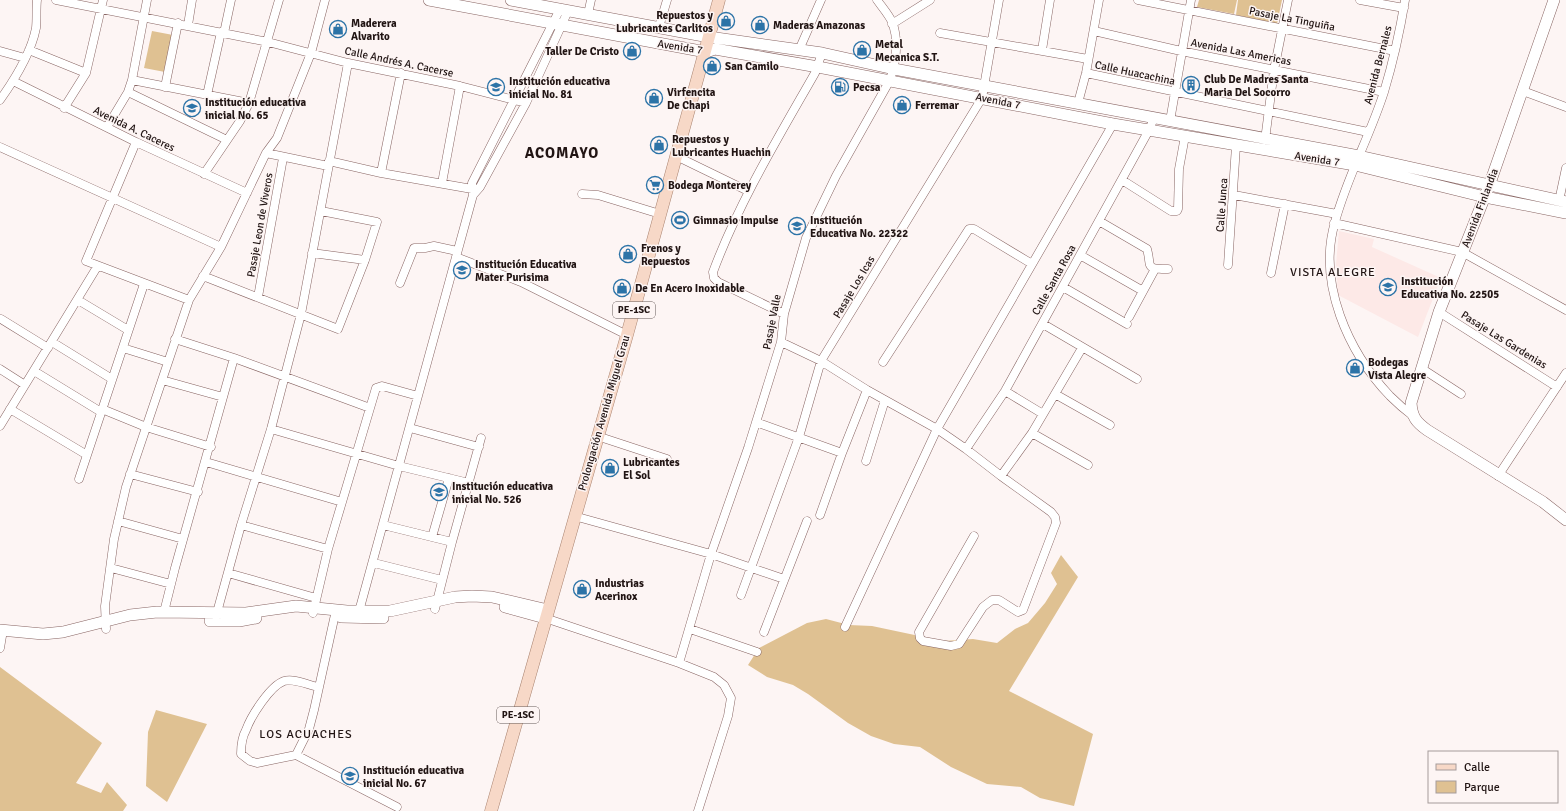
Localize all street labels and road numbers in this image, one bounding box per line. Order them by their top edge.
street label: Pasaje La Tinguiña [1248,4,1337,34]
street label: Avenida Bernales [1361,24,1395,106]
street label: Avenida Las Americas [1190,36,1292,68]
street label: Avenida 7 [656,37,704,57]
street label: Calle Andrés A. Cacerse [343,44,455,80]
street label: Calle Huacachina [1094,58,1177,88]
street label: Avenida 7 [974,90,1022,112]
street label: Avenida A. Caceres [91,104,177,154]
street label: Avenida 7 [1293,149,1341,169]
street label: Avenida Finlandia [1459,166,1501,249]
street label: Pasaje Leon de Viveros [244,172,276,278]
street label: Calle Junca [1214,177,1230,232]
street label: Calle Santa Rosa [1029,242,1079,317]
street label: Pasaje Los Icas [830,253,878,320]
street label: Pasaje Valle [760,293,784,351]
road number: PE-1SC [613,302,655,318]
street label: Pasaje Las Gardenias [1459,308,1549,372]
street label: Prolongación Avenida Miguel Grau [576,334,632,492]
road number: PE-1SC [497,707,539,723]

